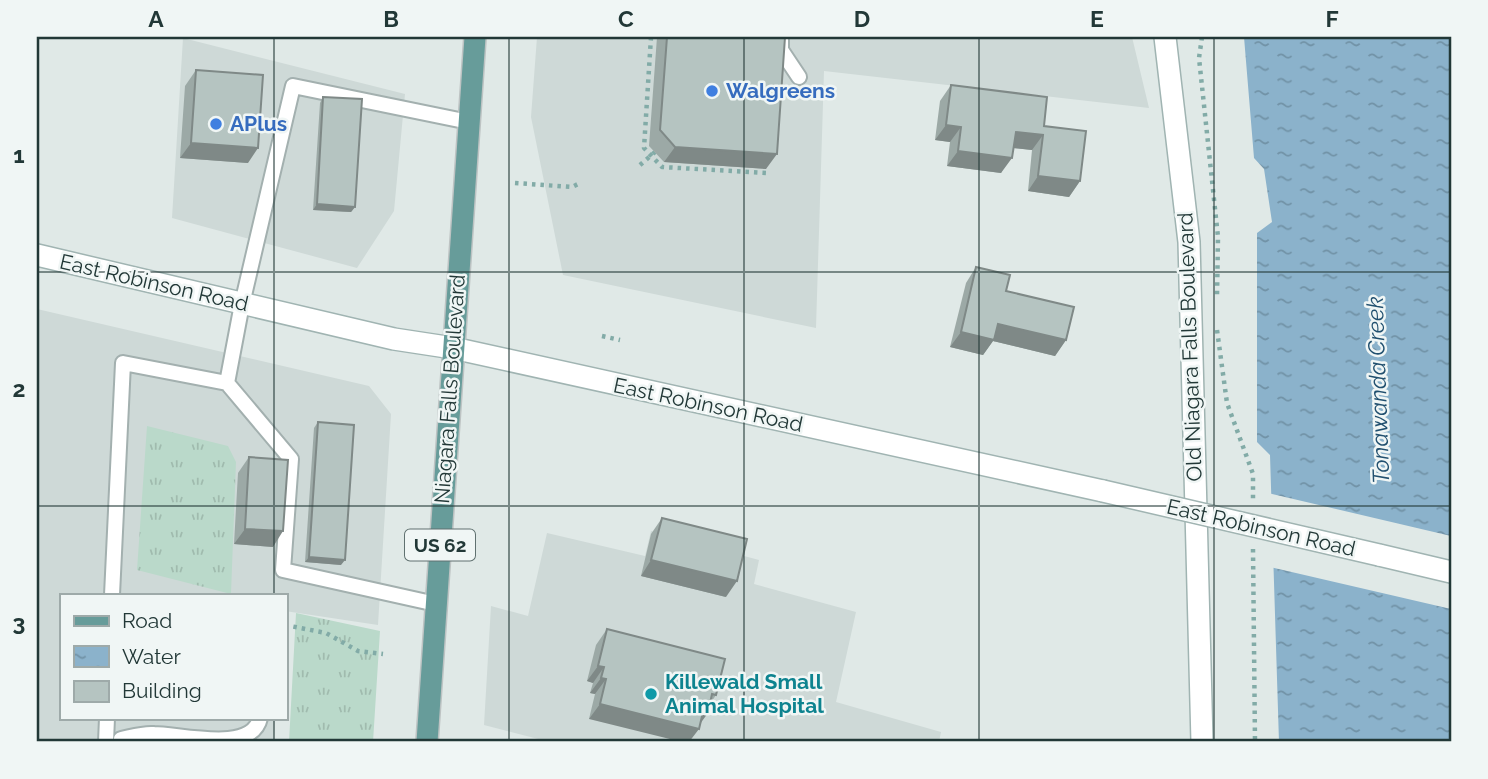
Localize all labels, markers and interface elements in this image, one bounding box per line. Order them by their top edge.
text: A [148,5,164,32]
text: B [383,5,399,32]
text: C [618,5,634,32]
text: D [854,5,870,32]
text: E [1090,5,1104,32]
text: F [1325,5,1339,32]
place label: Walgreens [726,78,835,103]
marker: Walgreens [704,83,720,99]
place label: APlus [230,111,287,136]
marker: APlus [208,116,224,132]
text: 1 [13,141,25,168]
street label: Old Niagara Falls Boulevard [1172,212,1207,482]
street label: East Robinson Road [57,249,251,316]
street label: Niagara Falls Boulevard [429,274,470,504]
water label: Tonawanda Creek [1361,296,1394,484]
street label: East Robinson Road [611,372,805,437]
text: 2 [13,375,25,402]
street label: East Robinson Road [1164,494,1358,561]
road number: US 62 [405,530,475,560]
legend [60,594,287,720]
text: Road [122,608,172,633]
text: 3 [13,609,25,636]
text: Water [122,644,181,669]
place label: Killewald Small Animal Hospital [665,669,824,718]
text: Building [122,678,202,703]
marker: Killewald Small Animal Hospital [643,686,659,702]

